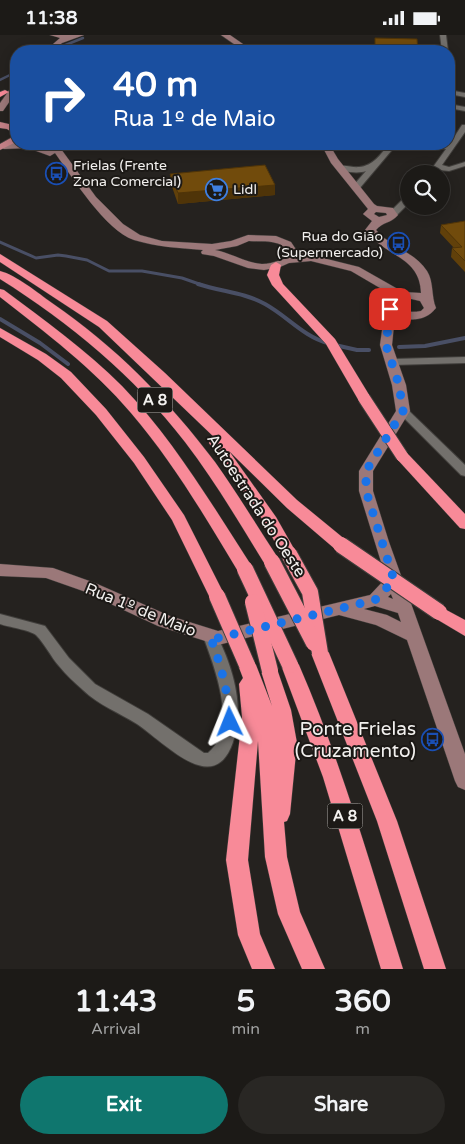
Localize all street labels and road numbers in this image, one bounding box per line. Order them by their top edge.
road number: A 8 [138,387,172,413]
street label: Autoestrada do Oeste [202,430,310,581]
street label: Rua 1º de Maio [82,579,199,641]
road number: A 8 [328,803,362,829]

